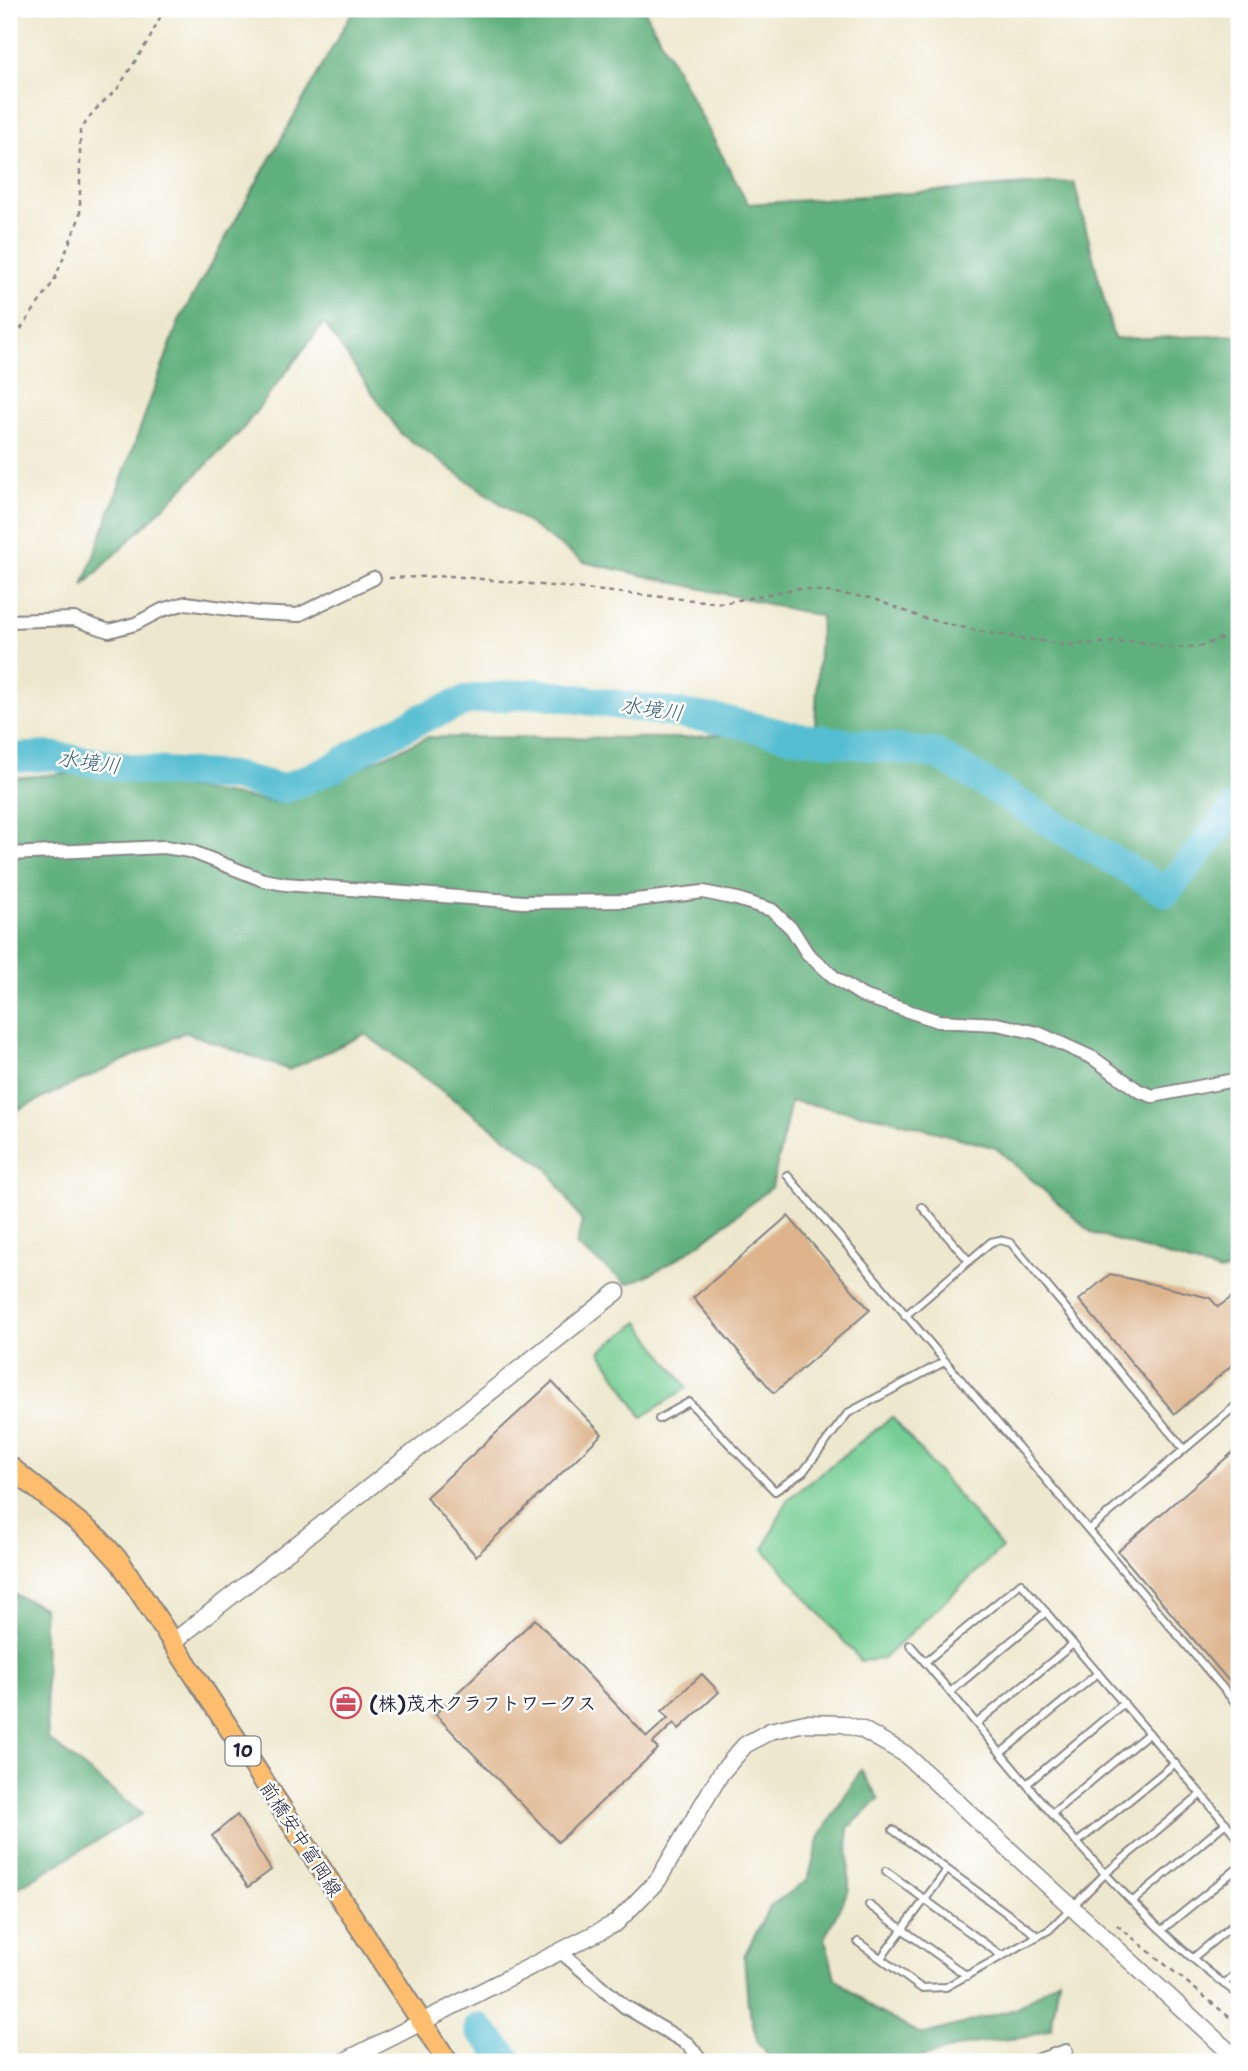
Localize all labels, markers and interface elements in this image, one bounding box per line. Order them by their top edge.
water label: 水境川 [619,691,685,727]
water label: 水境川 [56,744,122,780]
office icon: (株)茂木クラフトワークス [329,1686,363,1720]
place label: (株)茂木クラフトワークス [369,1691,596,1716]
road number: 10 [226,1736,260,1766]
street label: 前橋安中富岡線 [254,1776,348,1902]

